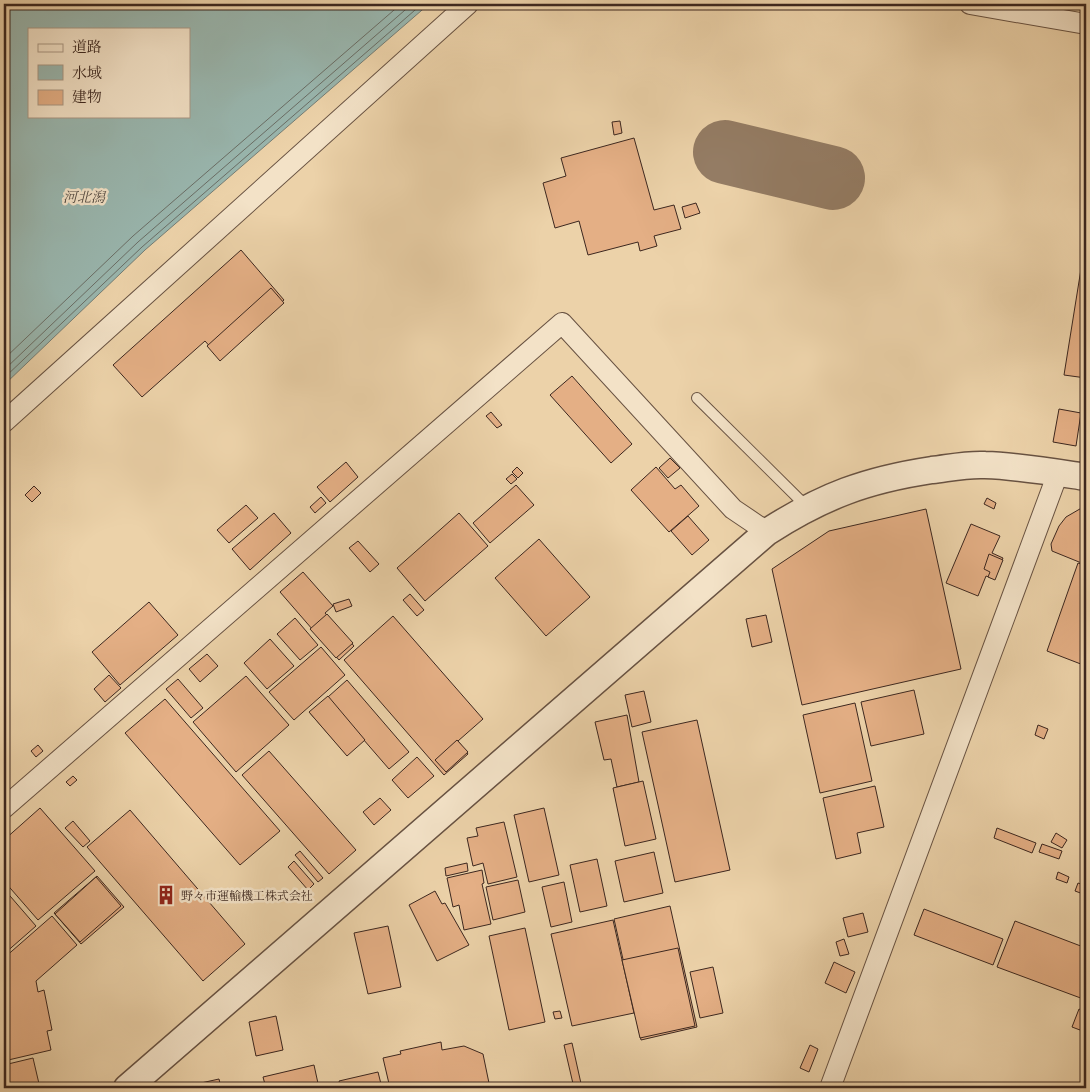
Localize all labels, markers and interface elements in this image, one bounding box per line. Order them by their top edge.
legend [28,28,190,118]
text: 道路 [72,37,102,56]
text: 水域 [72,63,102,82]
text: 建物 [72,87,102,106]
water label: 河北潟 [63,188,107,206]
building icon: 野々市運輸機工株式会社 [155,884,177,906]
place label: 野々市運輸機工株式会社 [181,888,313,903]

